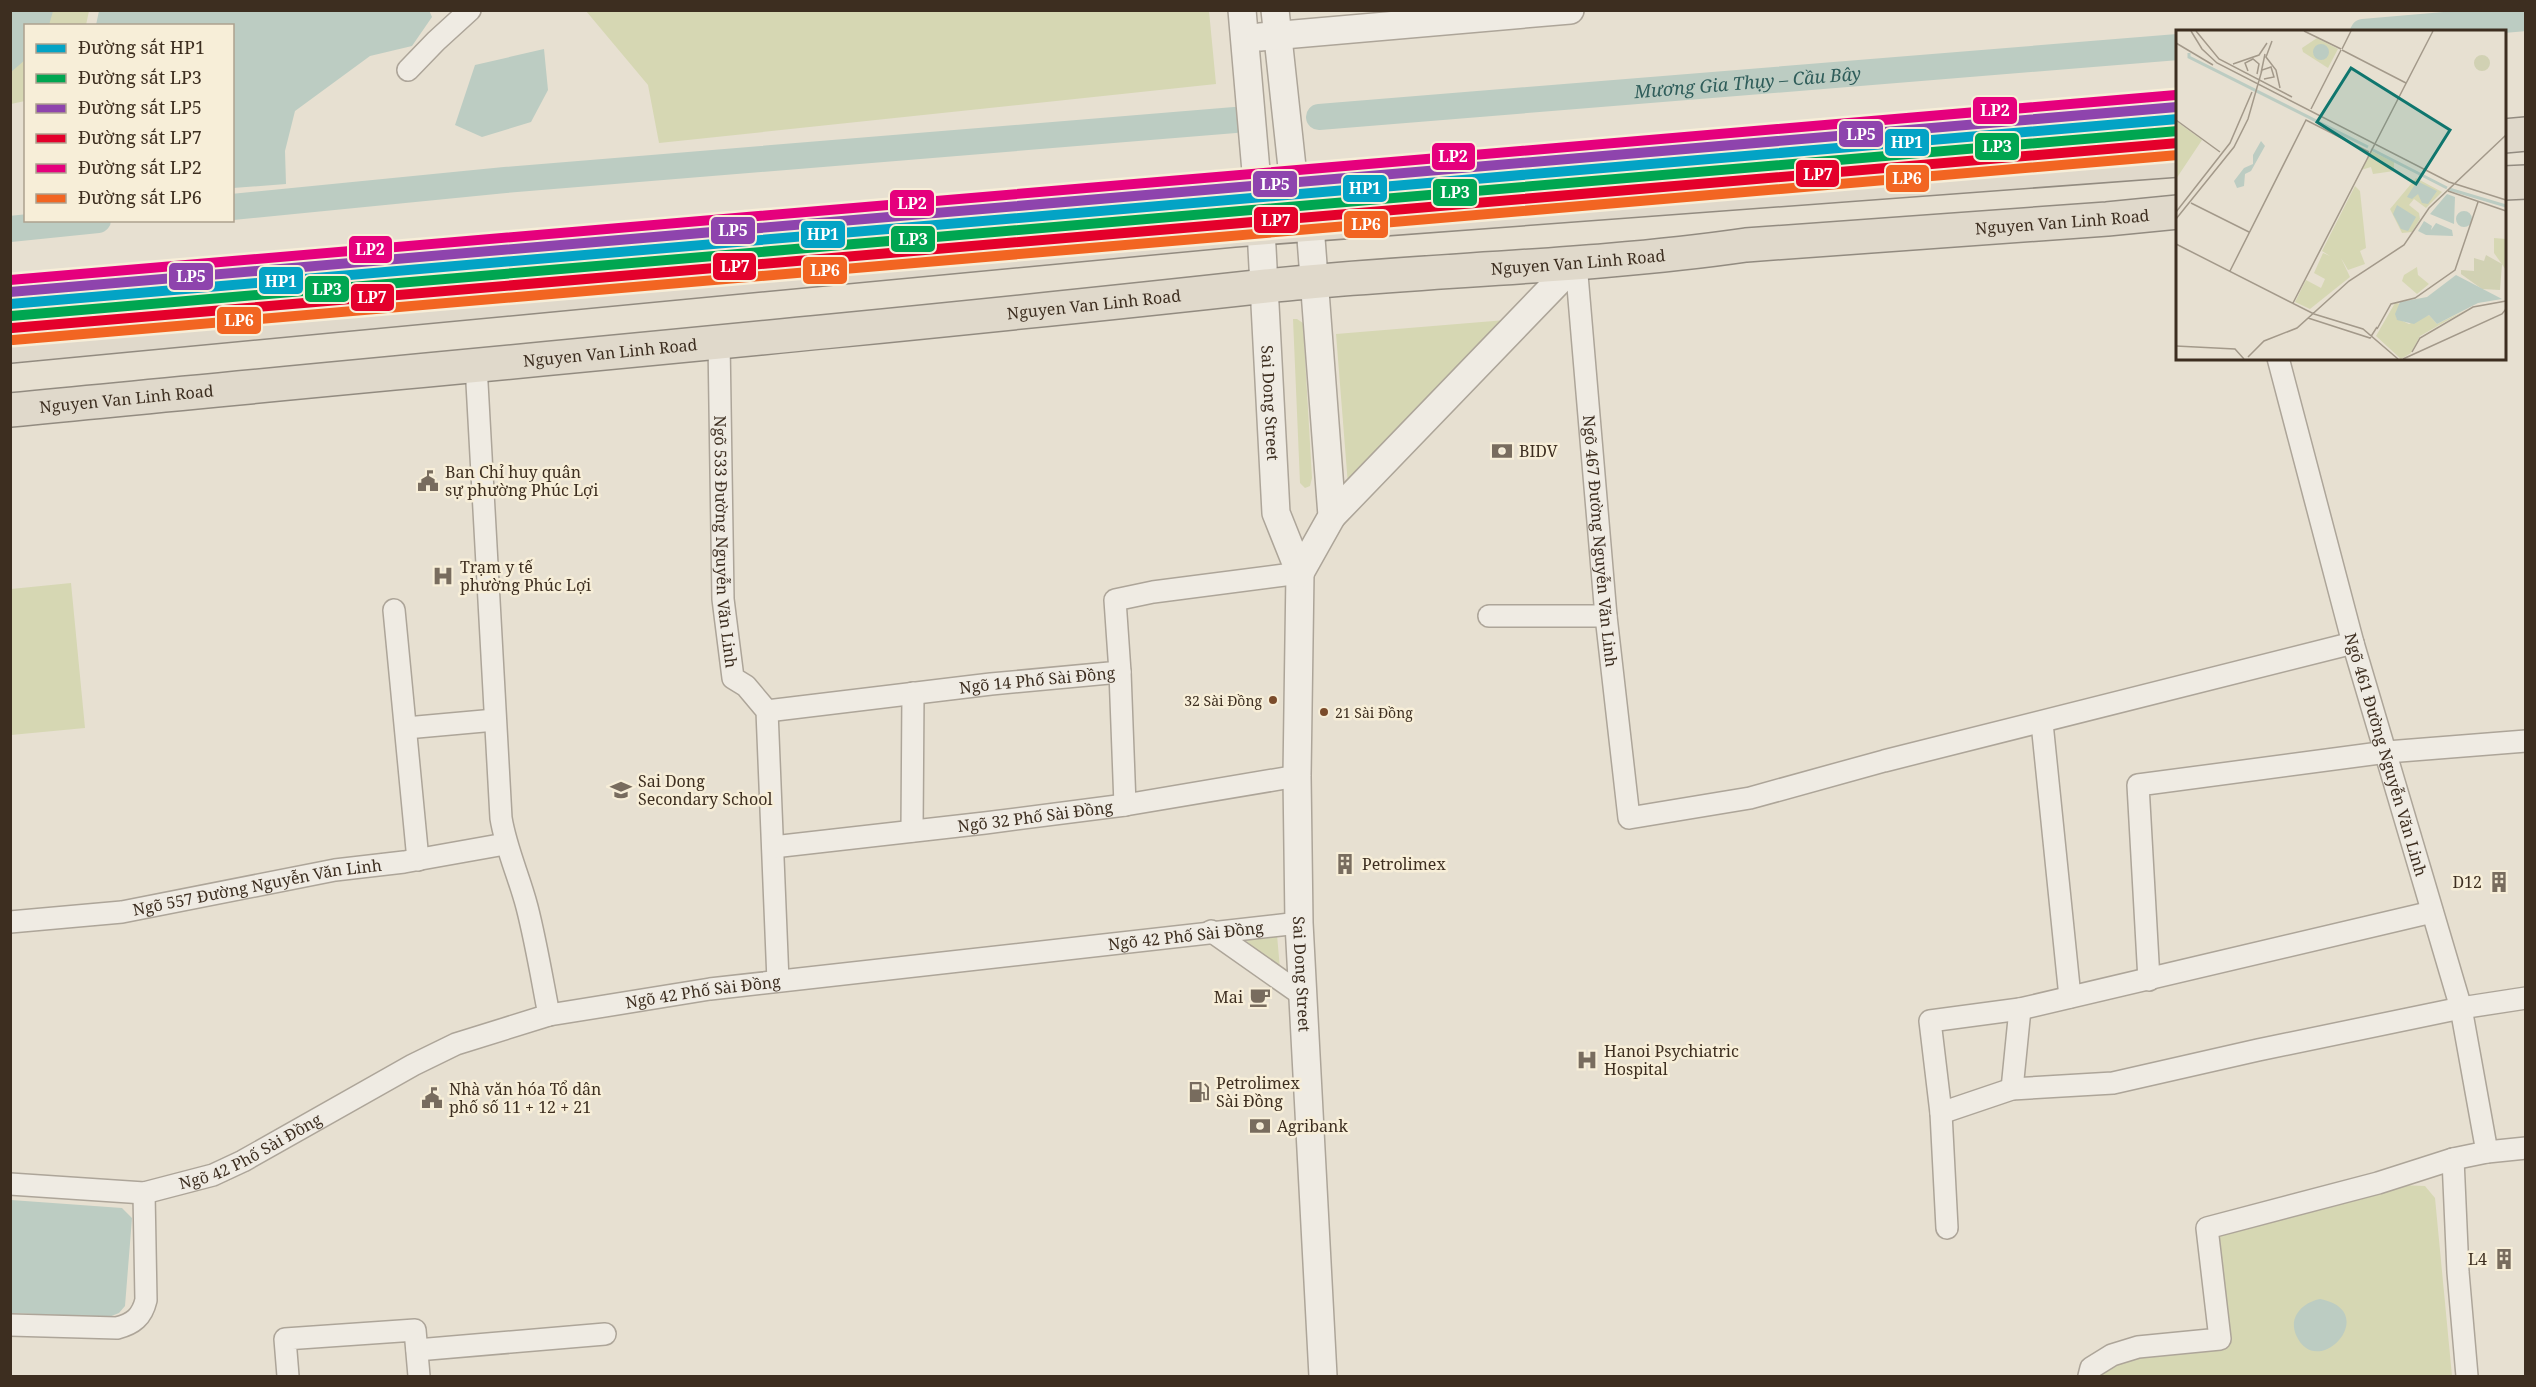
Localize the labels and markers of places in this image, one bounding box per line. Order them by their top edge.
bank icon: BIDV [1490,439,1514,463]
place label: BIDV [1519,440,1558,462]
place label: Ban Chỉ huy quân sự phường Phúc Lợi [445,461,598,501]
public building icon: Ban Chỉ huy quân sự phường Phúc Lợi [416,469,440,493]
place label: Trạm y tế phường Phúc Lợi [460,556,591,596]
hospital icon: Trạm y tế phường Phúc Lợi [431,564,455,588]
place label: 32 Sài Đồng [1184,691,1262,710]
marker: 32 Sài Đồng [1267,694,1279,706]
place label: 21 Sài Đồng [1335,703,1413,722]
marker: 21 Sài Đồng [1318,706,1330,718]
place label: Sai Dong Secondary School [638,770,772,810]
school or university icon: Sai Dong Secondary School [609,778,633,802]
building icon: Petrolimex [1333,852,1357,876]
place label: Petrolimex [1362,853,1446,875]
building icon: D12 [2487,870,2511,894]
place label: D12 [2452,871,2482,893]
cafe icon: Mai [1248,985,1272,1009]
place label: Mai [1214,986,1243,1008]
place label: Hanoi Psychiatric Hospital [1604,1040,1739,1080]
hospital icon: Hanoi Psychiatric Hospital [1575,1048,1599,1072]
place label: Petrolimex Sài Đồng [1216,1072,1300,1112]
place label: Nhà văn hóa Tổ dân phố số 11 + 12 + 21 [449,1078,601,1118]
fuel station icon: Petrolimex Sài Đồng [1187,1080,1211,1104]
public building icon: Nhà văn hóa Tổ dân phố số 11 + 12 + 21 [420,1086,444,1110]
bank icon: Agribank [1248,1114,1272,1138]
place label: Agribank [1277,1115,1348,1137]
building icon: L4 [2492,1247,2516,1271]
place label: L4 [2468,1248,2487,1270]

